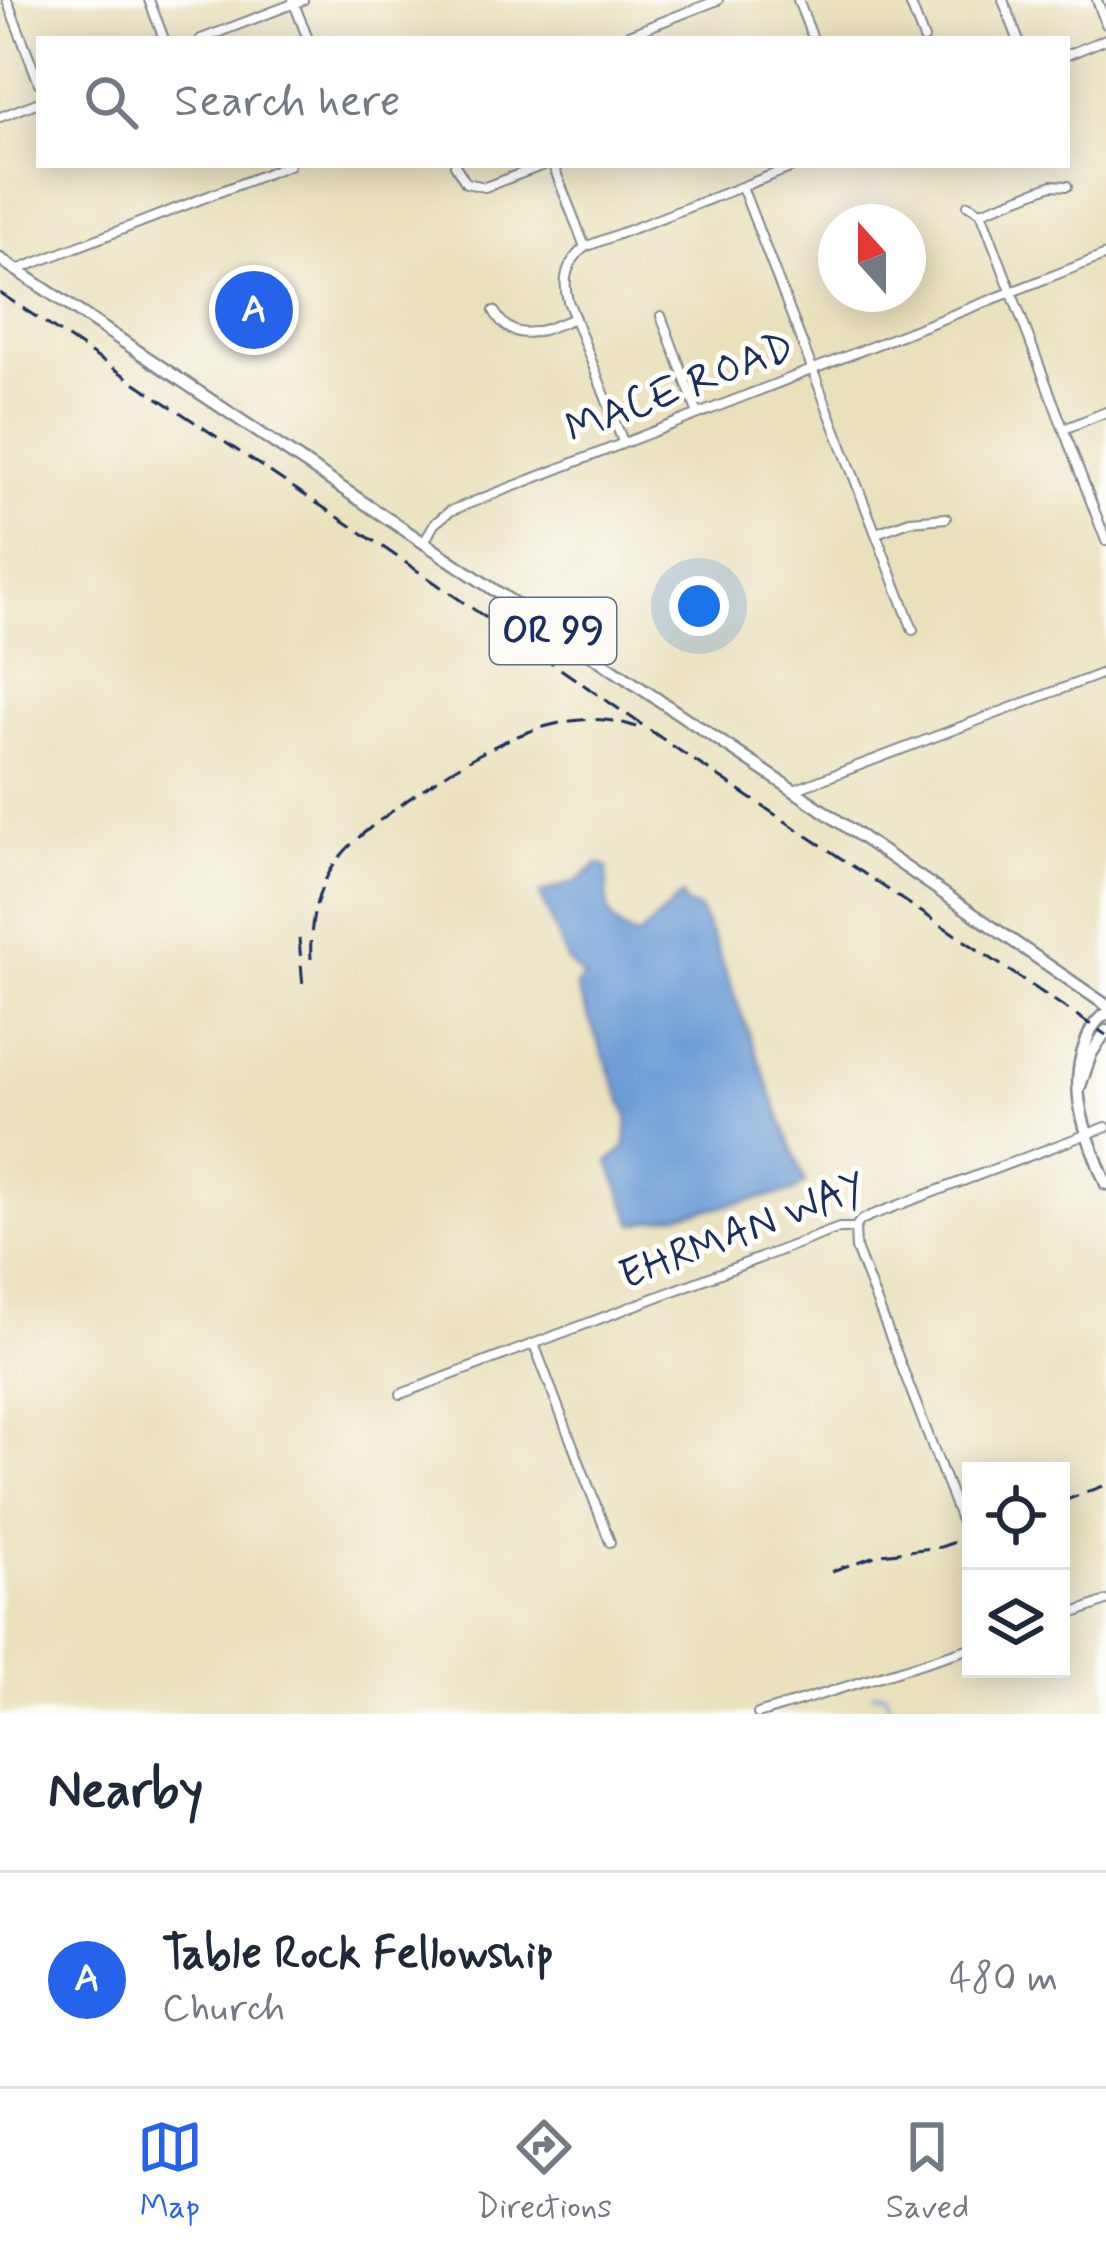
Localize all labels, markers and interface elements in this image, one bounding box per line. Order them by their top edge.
search box [36,36,1070,168]
icon: search [78,69,144,135]
text: Search here [174,73,401,132]
north arrow [818,204,926,312]
pin: A [215,265,293,355]
street label: MACE ROAD [558,320,802,458]
your location [669,576,729,636]
road number: OR 99 [490,598,616,664]
street label: EHRMAN WAY [612,1160,874,1304]
map controls [962,1462,1070,1678]
button: locate [962,1462,1070,1570]
button: layers [962,1570,1070,1678]
text: Nearby [48,1759,203,1825]
text: Table Rock Fellowship [162,1925,554,1984]
text: A [74,1954,100,2005]
text: 480 m [949,1954,1058,2005]
text: Church [162,1984,285,2035]
tab: Map [137,2114,203,2230]
tab: Directions [476,2114,612,2230]
tab: Saved [886,2114,969,2230]

